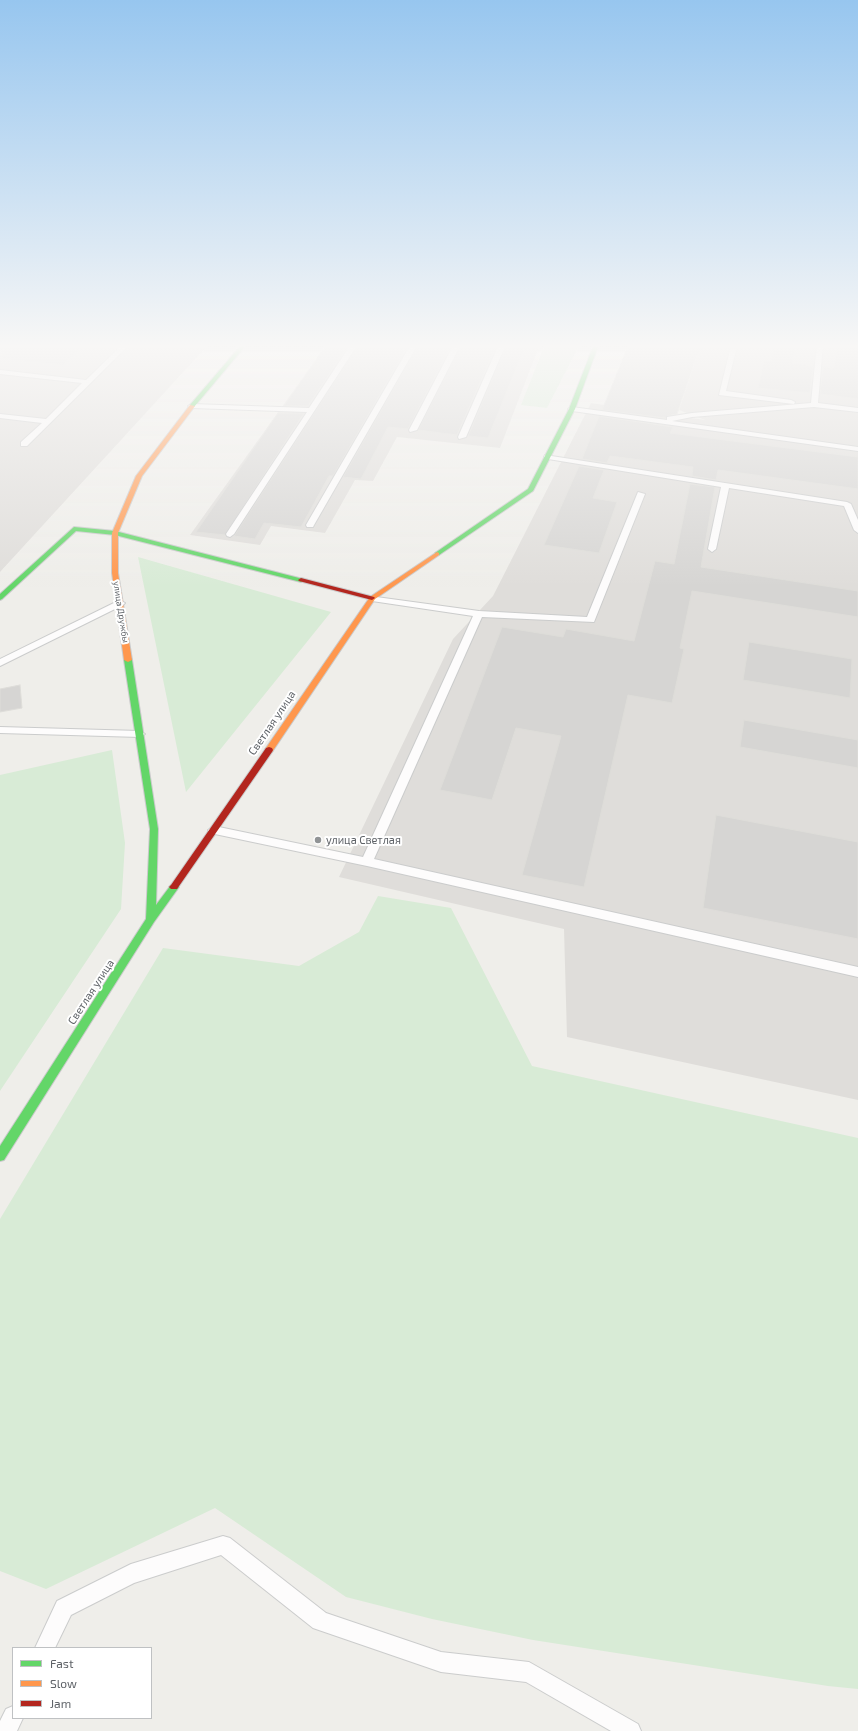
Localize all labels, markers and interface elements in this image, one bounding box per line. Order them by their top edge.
street label: улица Дружбы [111,580,131,644]
street label: Светлая улица [246,688,298,758]
place label: улица Светлая [326,833,401,847]
marker: улица Светлая [313,835,323,845]
street label: Светлая улица [65,957,117,1027]
legend [12,1647,152,1719]
text: Fast [50,1656,73,1670]
text: Slow [50,1676,77,1690]
text: Jam [50,1696,71,1710]

